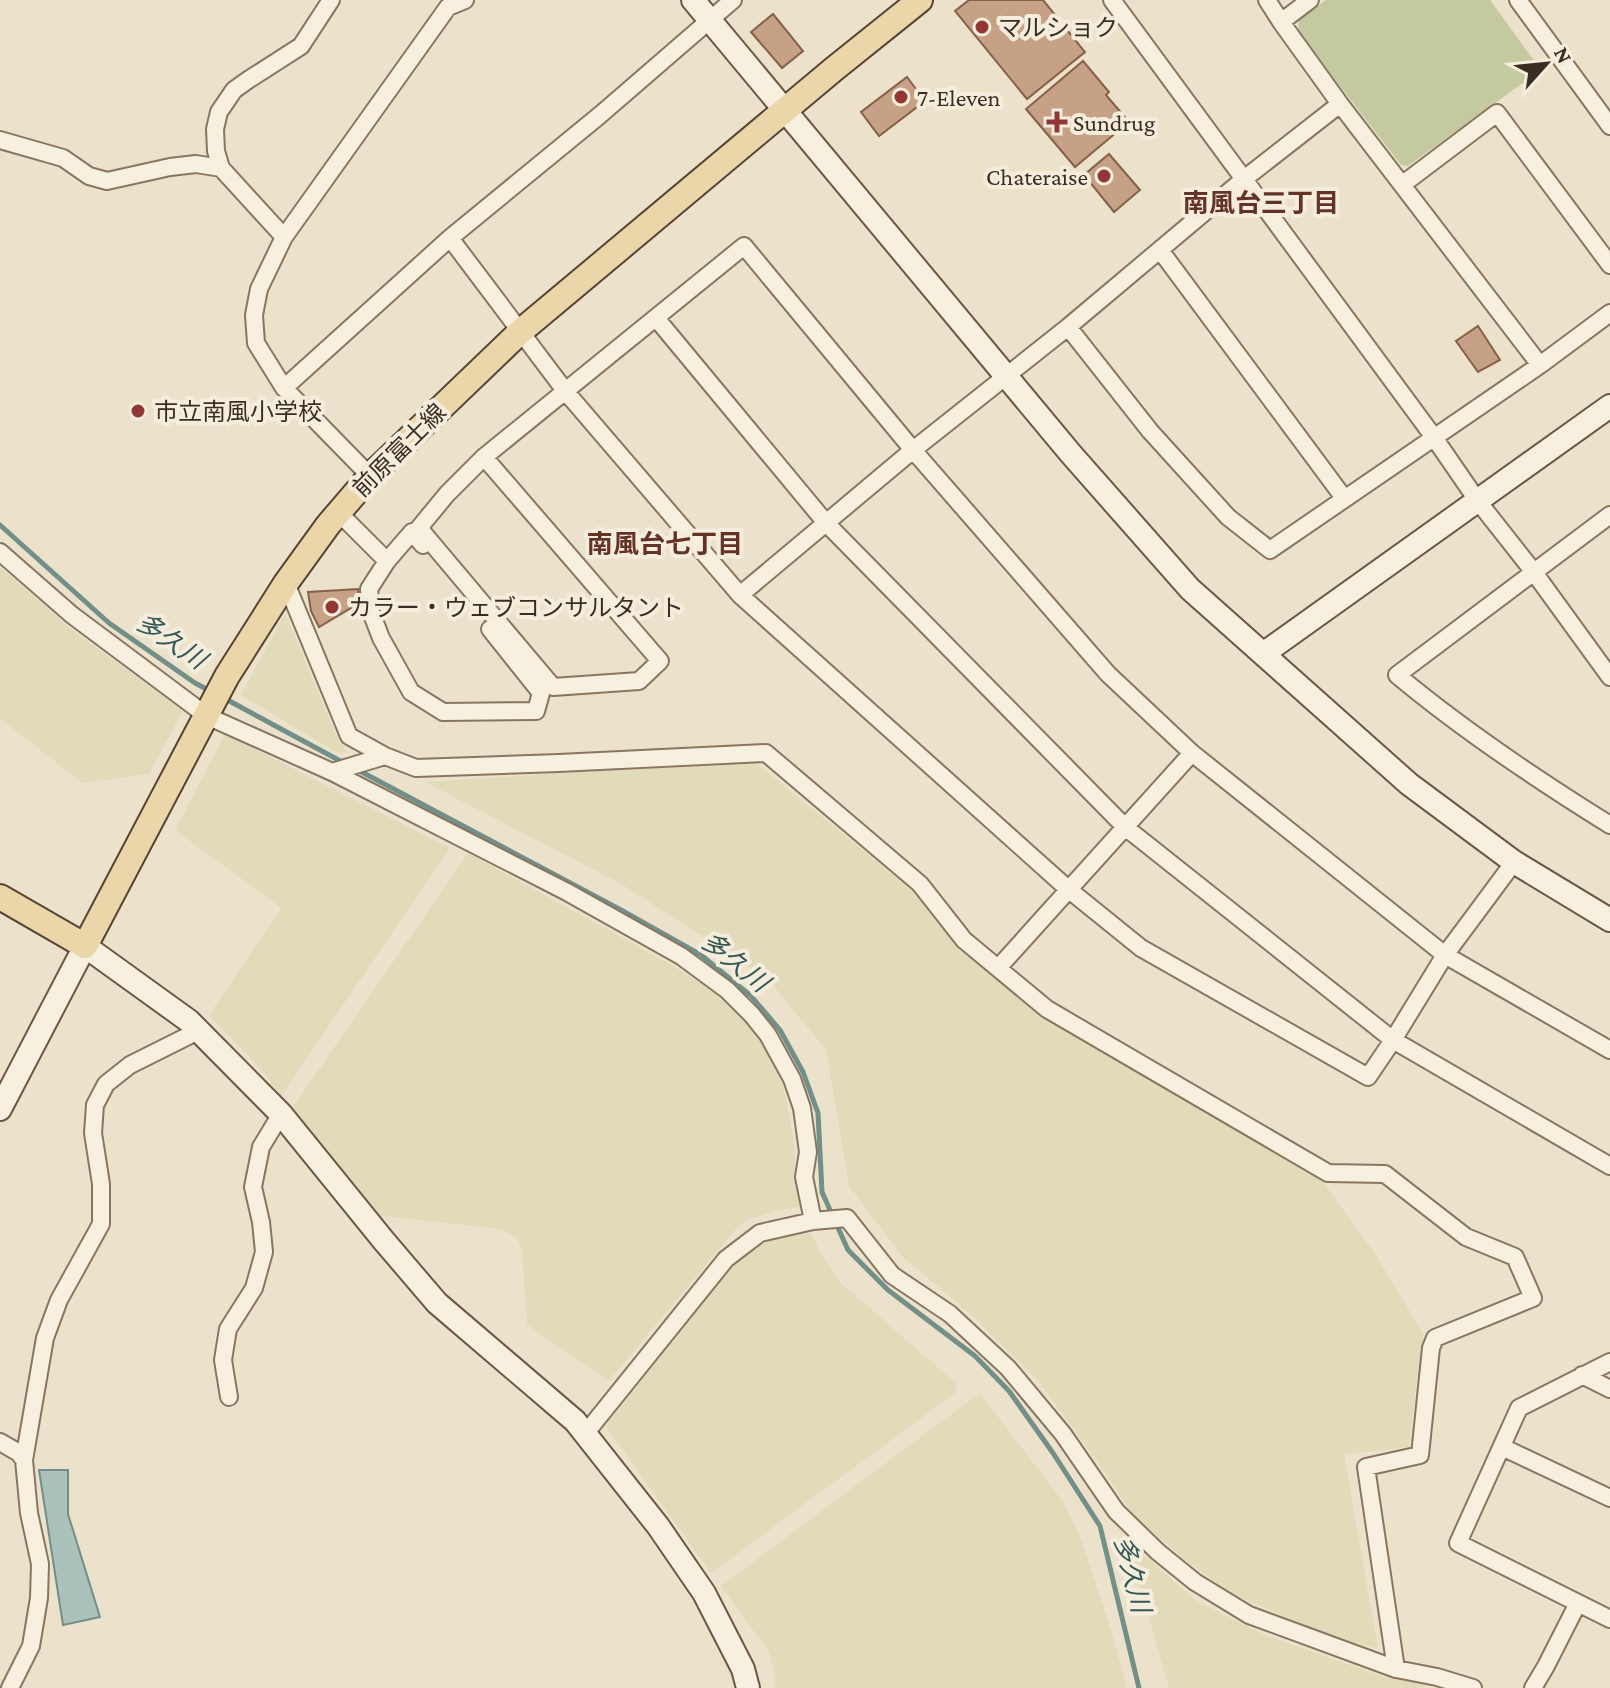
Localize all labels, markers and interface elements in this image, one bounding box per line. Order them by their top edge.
place label: マルショク [998,14,1118,41]
marker: マルショク [973,18,991,36]
north arrow [1506,24,1586,104]
text: N [1549,43,1578,68]
place label: 7-Eleven [917,84,1001,111]
marker: 7-Eleven [892,88,910,106]
place label: Sundrug [1073,109,1156,136]
marker: Sundrug [1048,113,1066,131]
place label: Chateraise [986,163,1088,190]
marker: Chateraise [1095,167,1113,185]
district label: 南風台三丁目 [1183,189,1339,218]
place label: 市立南風小学校 [154,398,322,425]
street label: 前原富士線 [347,398,451,502]
marker: 市立南風小学校 [129,402,147,420]
district label: 南風台七丁目 [587,530,743,559]
place label: カラー・ウェブコンサルタント [348,594,684,621]
marker: カラー・ウェブコンサルタント [323,598,341,616]
water label: 多久川 [131,607,214,677]
water label: 多久川 [696,926,777,1000]
water label: 多久川 [1108,1533,1156,1618]

